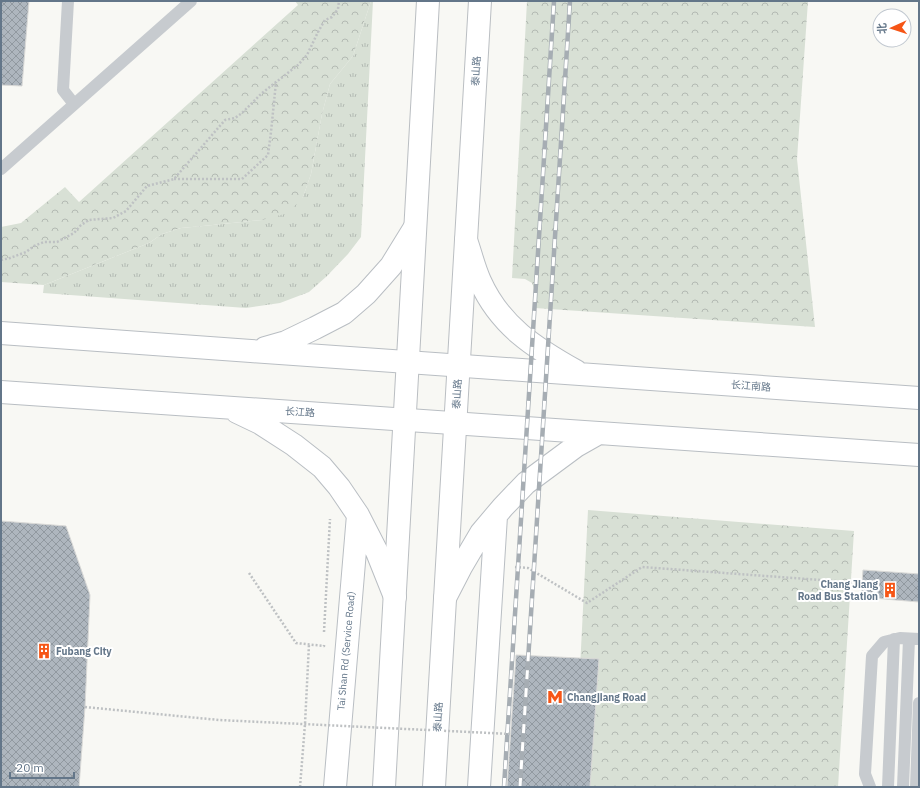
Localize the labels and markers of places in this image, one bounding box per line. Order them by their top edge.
place label: Chang Jiang Road Bus Station [798,578,878,603]
building icon: Chang Jiang Road Bus Station [881,581,899,599]
building icon: Fubang City [35,642,53,660]
place label: Fubang City [56,645,112,658]
metro station icon: Changjiang Road [546,688,564,706]
place label: Changjiang Road [567,691,646,704]

